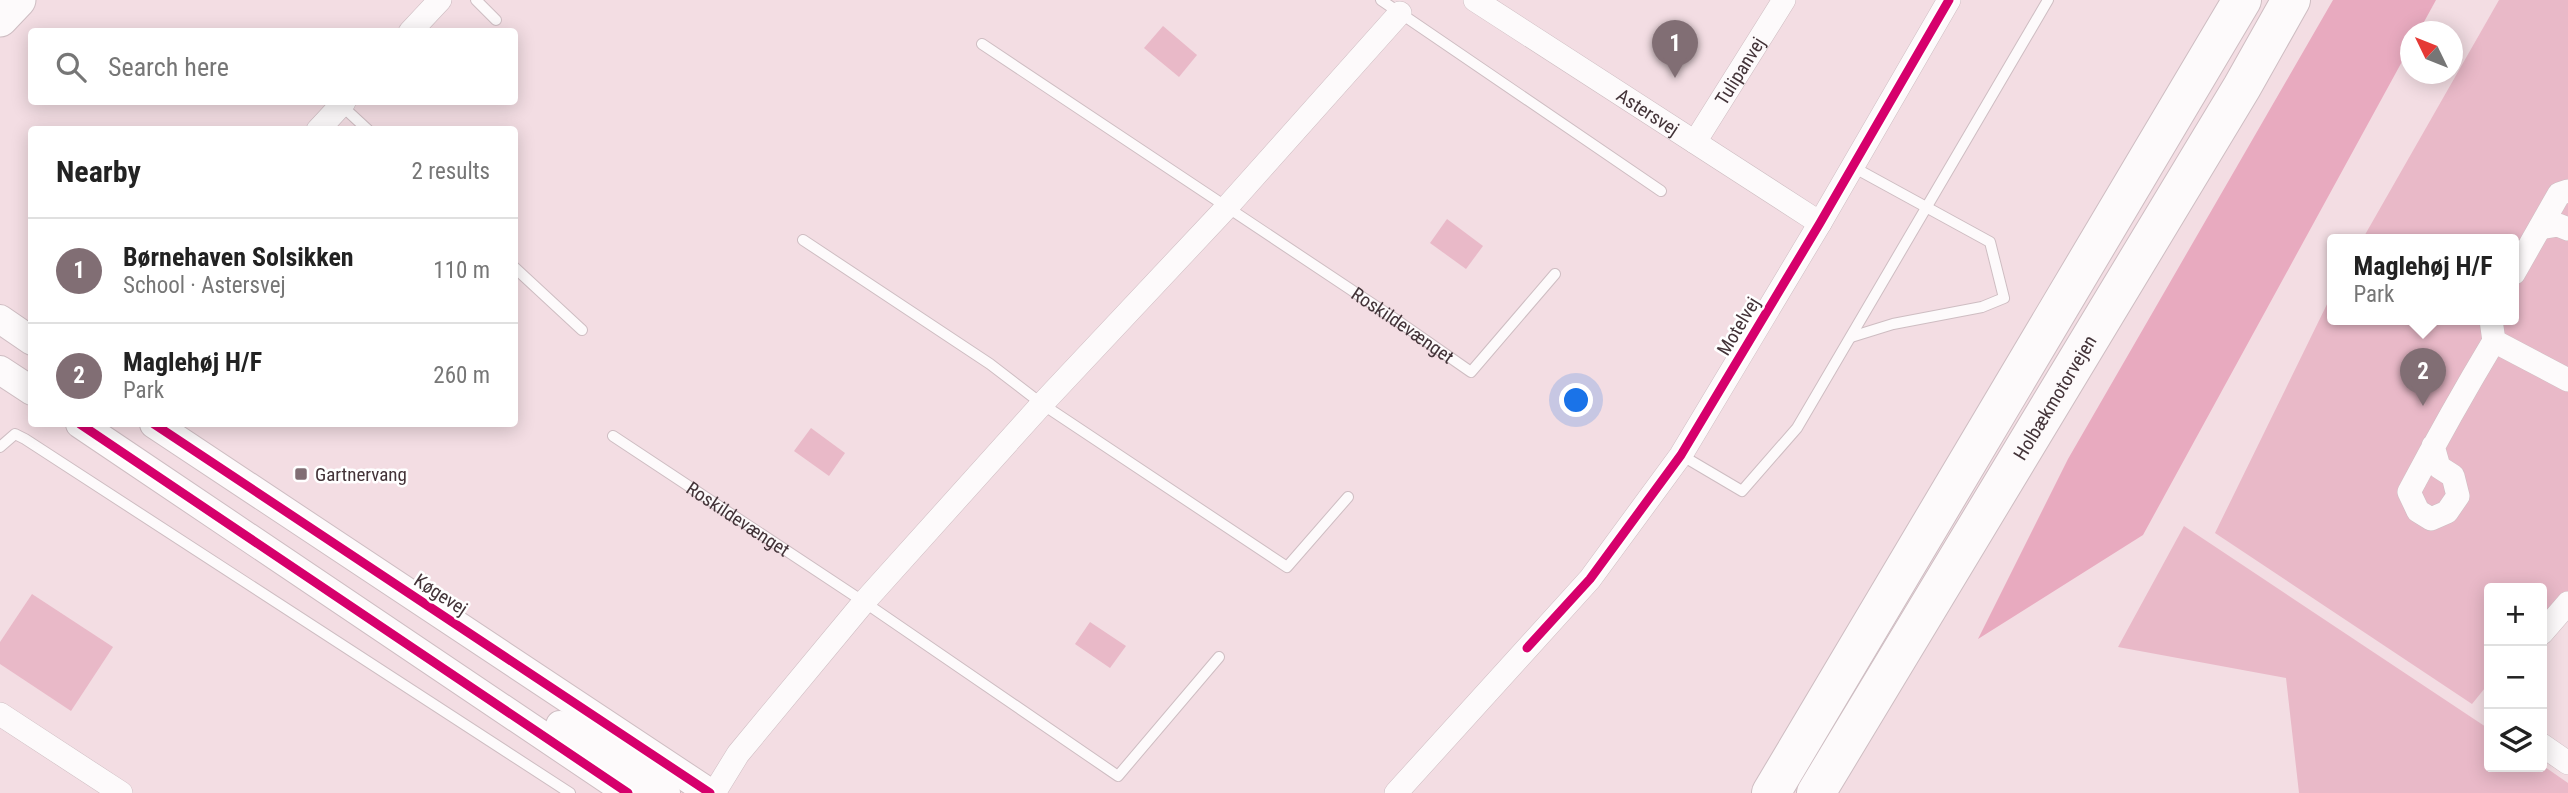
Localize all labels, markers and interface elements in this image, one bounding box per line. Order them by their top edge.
pin: 1 [1652,20,1698,78]
north arrow [2400,21,2463,84]
search box [28,28,518,105]
street label: Tulipanvej [1710,33,1770,109]
icon: search [52,48,90,86]
text: Search here [108,52,229,82]
street label: Astersvej [1612,84,1683,141]
text: Nearby [56,154,141,189]
text: 2 results [412,158,490,185]
popup [2327,234,2519,325]
text: Børnehaven Solsikken [123,242,354,272]
text: Maglehøj H/F [2353,251,2493,281]
text: 1 [73,257,85,284]
text: 110 m [433,257,490,284]
text: School · Astersvej [123,272,286,299]
text: Park [2353,281,2394,308]
street label: Roskildevænget [1347,282,1458,368]
street label: Motelvej [1712,293,1765,360]
street label: Holbækmotorvejen [2009,331,2102,464]
text: Maglehøj H/F [123,347,262,377]
pin: 2 [2400,348,2446,406]
text: 2 [73,362,85,389]
text: 260 m [433,362,490,389]
text: Park [123,377,164,404]
your location [1559,383,1593,417]
place label: Gartnervang [315,463,407,486]
marker: Gartnervang [293,466,309,482]
street label: Roskildevænget [682,477,794,562]
street label: Køgevej [410,569,472,620]
map controls [2484,583,2547,772]
button: + [2484,583,2547,646]
button: − [2484,646,2547,709]
button: layers [2484,709,2547,772]

